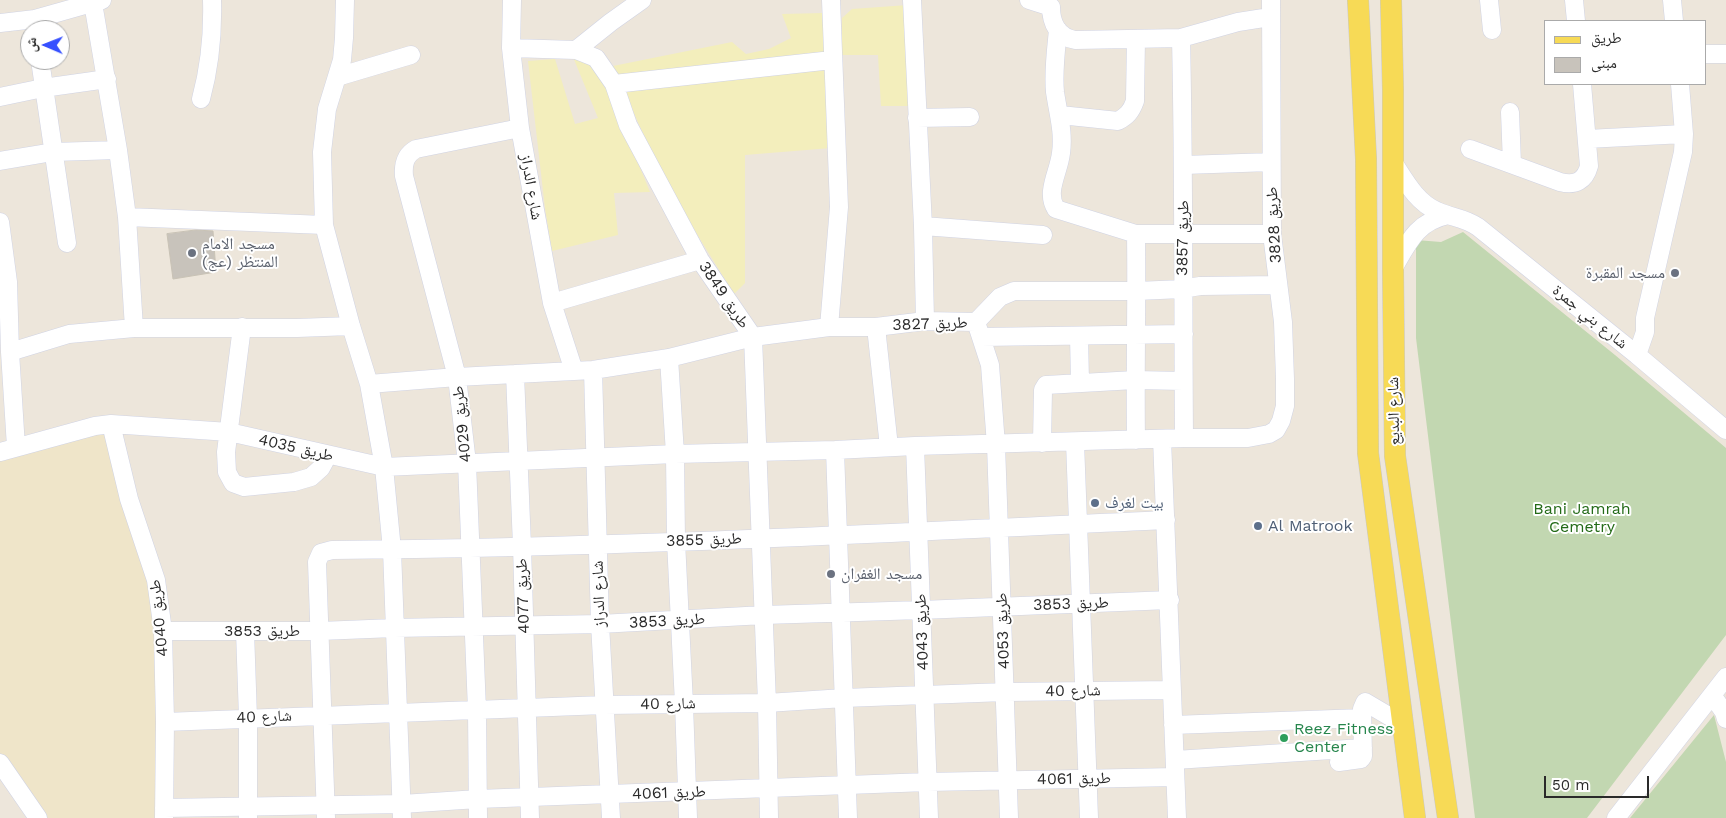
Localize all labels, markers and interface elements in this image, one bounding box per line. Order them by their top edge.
north arrow [20,20,70,70]
legend [1544,20,1706,85]
text: طريق [1591,29,1622,47]
text: ش [23,37,39,52]
text: مبنى [1591,54,1617,72]
street label: شارع الدراز [516,152,546,222]
street label: طريق 3828 [1262,186,1286,264]
street label: طريق 3857 [1173,200,1193,276]
place label: مسجد الامام المنتظر (عج) [202,234,278,272]
marker: مسجد الامام المنتظر (عج) [186,247,198,259]
street label: طريق 3849 [694,258,754,332]
place label: مسجد المقبرة [1586,263,1665,283]
marker: مسجد المقبرة [1669,267,1681,279]
street label: شارع بني جمرة [1549,281,1631,353]
street label: طريق 3827 [892,313,968,335]
street label: شارع البديع [1384,377,1404,445]
street label: طريق 4029 [448,385,476,463]
street label: طريق 4035 [257,430,335,466]
place label: بيت لغرف [1105,493,1164,513]
marker: بيت لغرف [1089,497,1101,509]
park label: Bani Jamrah Cemetry [1533,499,1631,537]
place label: Al Matrook [1268,516,1352,536]
marker: Al Matrook [1252,520,1264,532]
street label: طريق 3855 [666,529,742,551]
street label: طريق 4077 [512,558,534,634]
street label: شارع الدراز [588,560,610,628]
place label: مسجد الغفران [841,564,922,584]
marker: مسجد الغفران [825,568,837,580]
street label: طريق 4040 [145,578,173,658]
street label: طريق 4053 [992,592,1014,670]
street label: طريق 4043 [911,593,933,671]
street label: طريق 3853 [1033,593,1109,615]
street label: طريق 3853 [629,609,705,633]
street label: طريق 3853 [224,621,300,641]
street label: شارع 40 [1045,681,1101,701]
street label: شارع 40 [640,694,696,714]
street label: شارع 40 [236,706,292,728]
place label: Reez Fitness Center [1294,719,1394,757]
marker: Reez Fitness Center [1278,732,1290,744]
scale bar [1546,766,1651,798]
street label: طريق 4061 [1037,769,1111,789]
text: 50 m [1552,776,1589,794]
street label: طريق 4061 [632,782,706,804]

